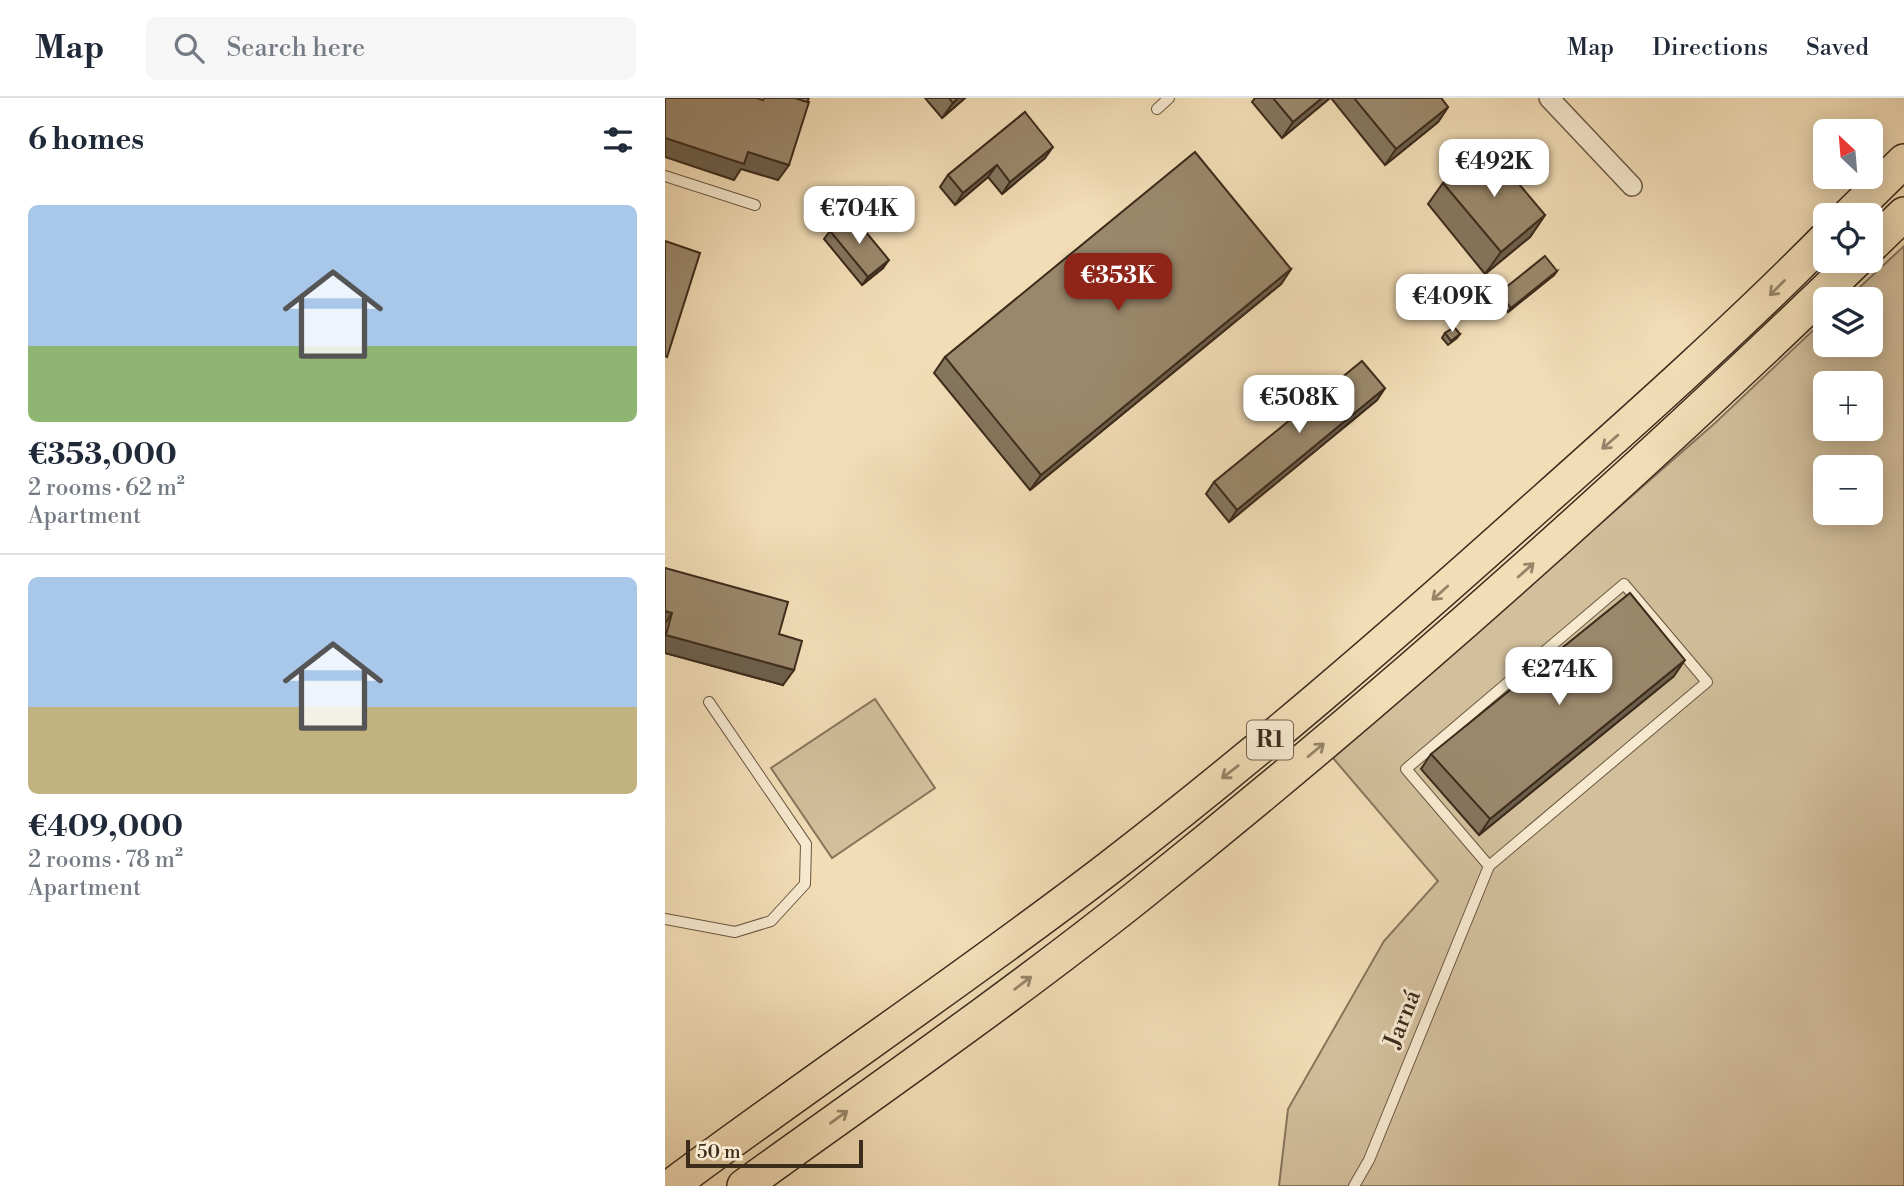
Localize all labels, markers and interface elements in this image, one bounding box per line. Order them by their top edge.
search box [146,17,636,80]
text: Map [35,28,104,69]
icon: search [170,29,208,67]
text: Search here [226,32,365,64]
text: Map [1567,33,1614,63]
text: Directions [1652,33,1768,63]
text: Saved [1806,33,1869,63]
north arrow [1813,119,1883,189]
map controls [1813,119,1883,525]
text: 6 homes [28,121,144,159]
icon: filters [599,121,637,159]
pin: €492K [1445,140,1543,199]
text: €492K [1455,148,1533,176]
pin: €704K [810,186,908,246]
text: €704K [820,195,898,223]
button: locate [1813,203,1883,273]
icon: home [270,251,396,377]
pin: €353K [1069,254,1167,313]
text: €353K [1080,262,1156,290]
pin: €409K [1403,274,1501,334]
one-way arrow [1769,279,1786,296]
text: €409K [1412,283,1492,311]
button: layers [1813,287,1883,357]
button: + [1813,371,1883,441]
pin: €508K [1250,376,1348,435]
text: €508K [1259,384,1339,412]
one-way arrow [1601,434,1619,450]
text: €353,000 [28,436,177,474]
button: − [1813,455,1883,525]
text: 2 rooms · 62 m² [28,474,185,502]
text: Apartment [28,502,141,530]
one-way arrow [1516,562,1534,578]
one-way arrow [1431,585,1449,601]
icon: home [270,623,396,749]
pin: €274K [1510,648,1608,707]
text: €274K [1521,656,1597,684]
road number: R1 [1247,720,1293,760]
one-way arrow [1307,742,1325,758]
one-way arrow [1221,765,1239,780]
text: €409,000 [28,808,183,846]
text: 2 rooms · 78 m² [28,846,183,874]
text: Apartment [28,874,141,902]
one-way arrow [1013,975,1032,990]
street label: Jarná [1378,985,1428,1053]
one-way arrow [829,1110,848,1124]
scale bar [686,1137,863,1169]
text: 50 m [697,1140,741,1164]

